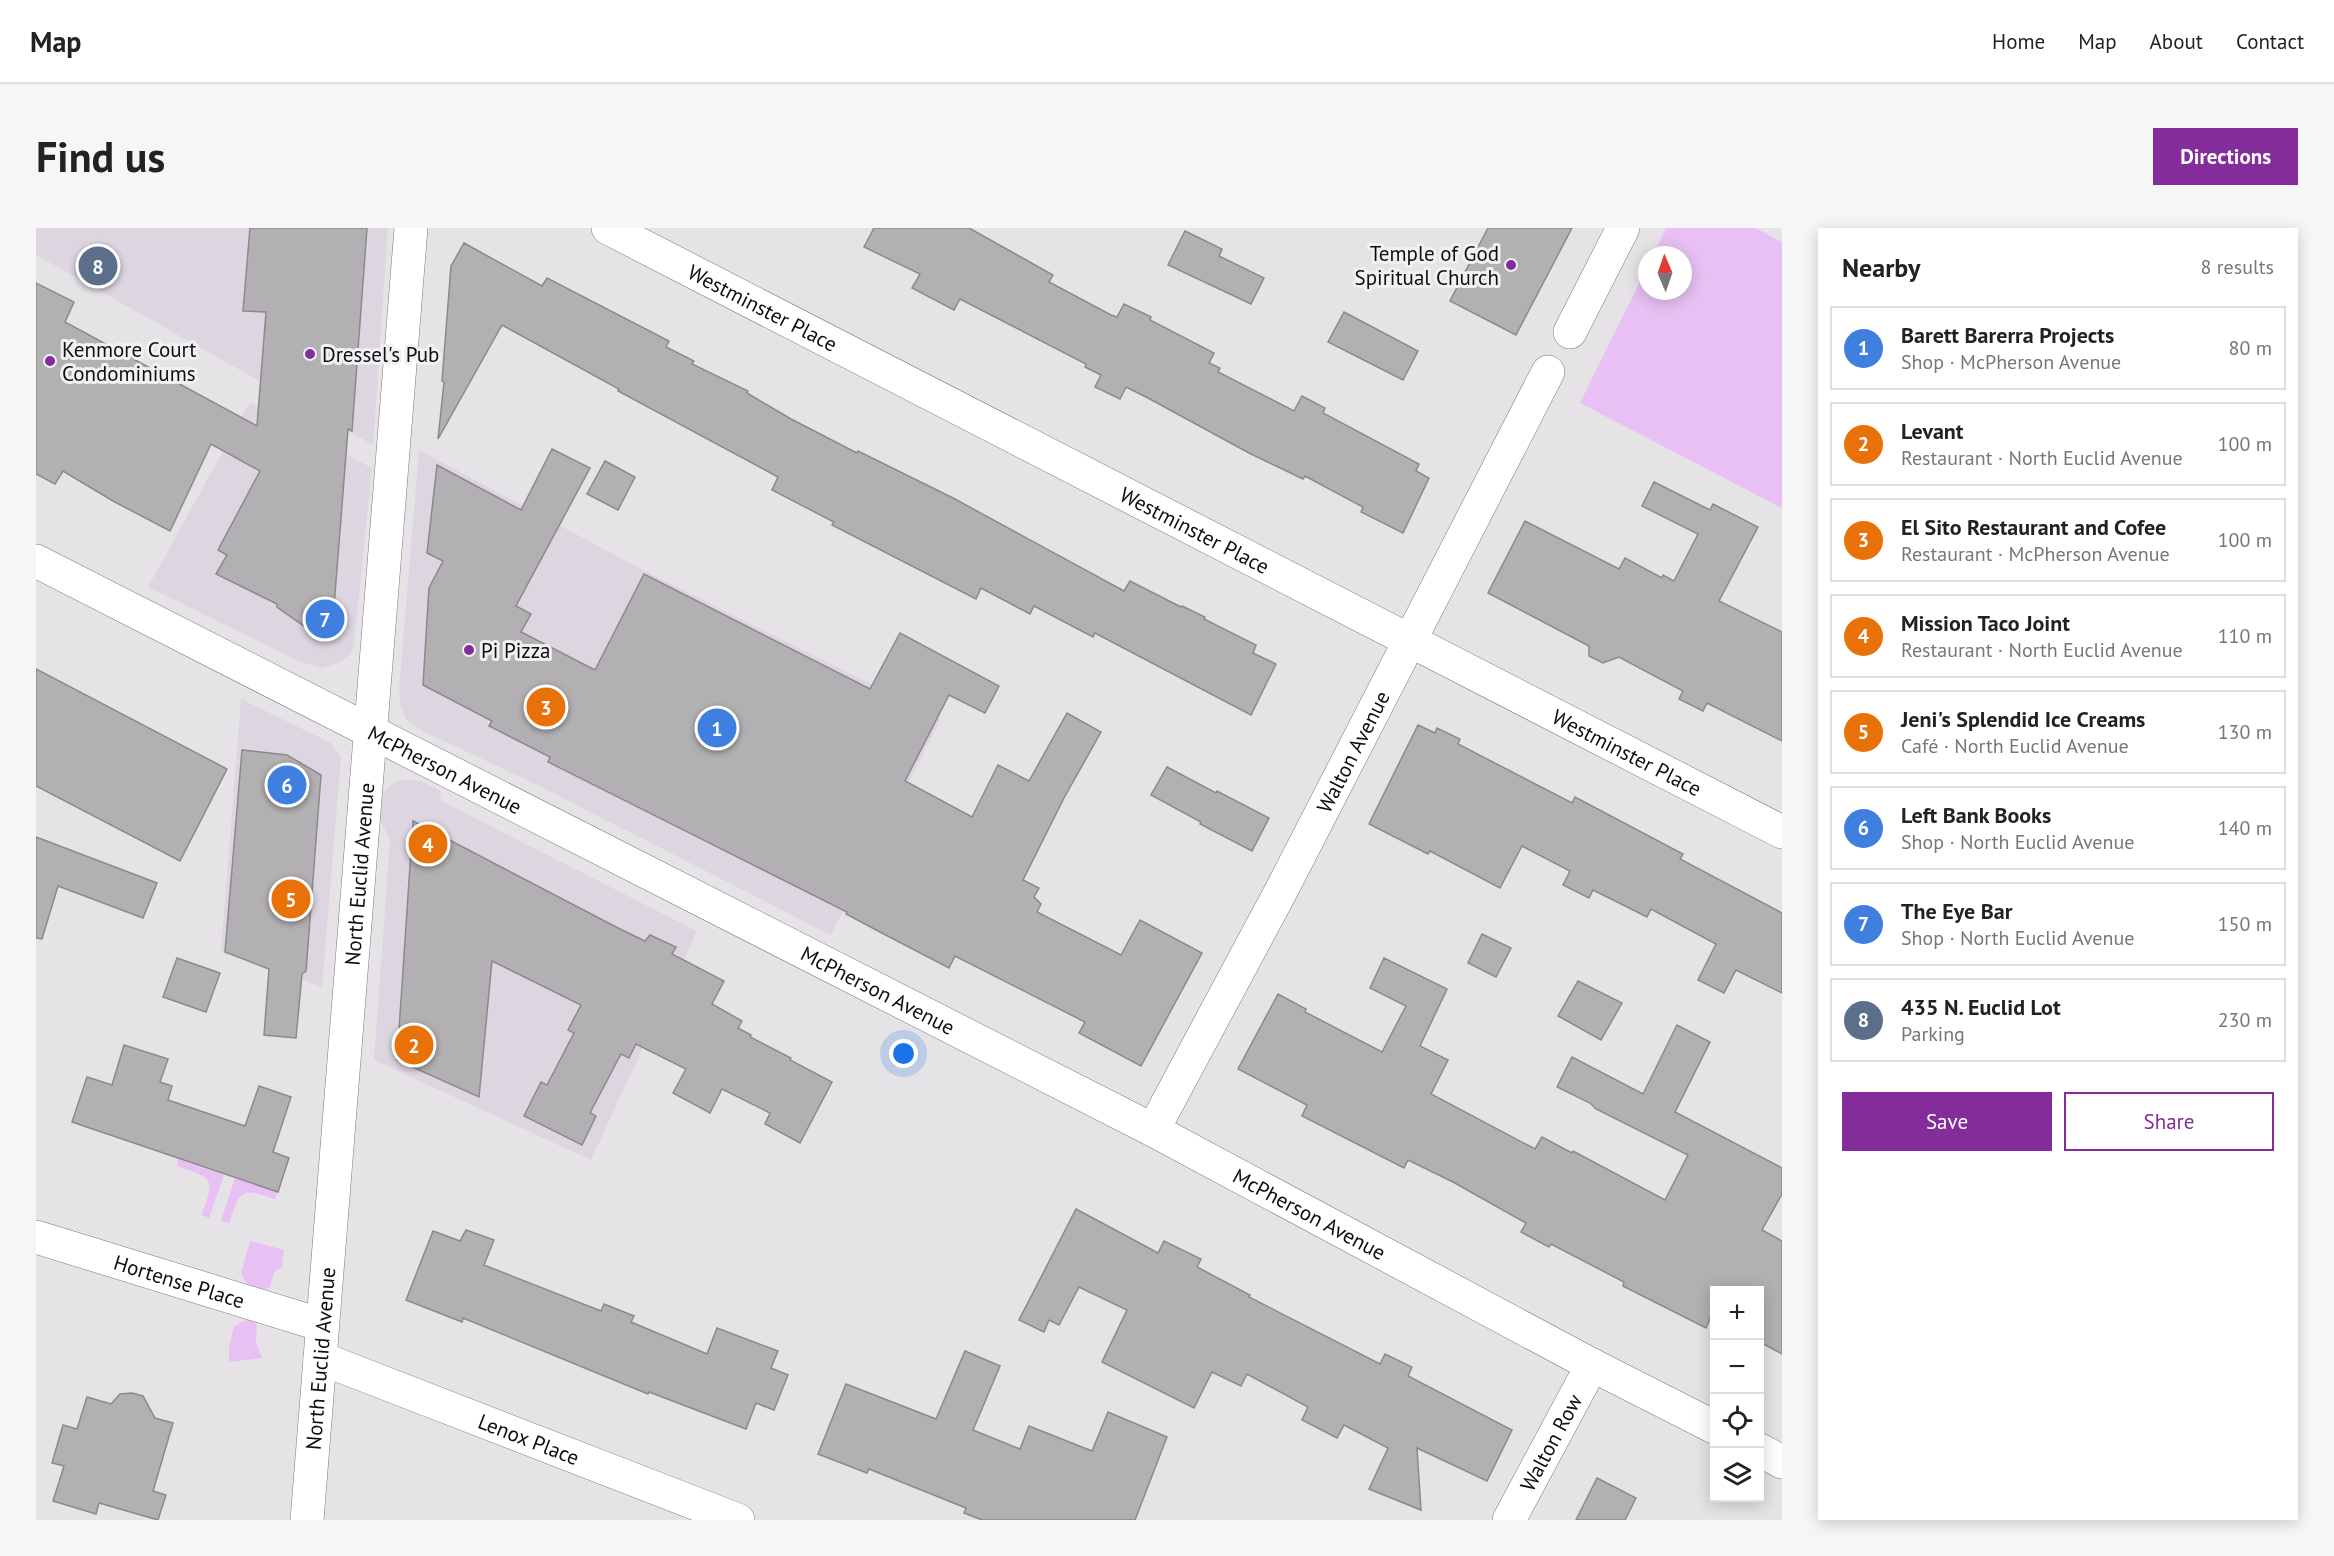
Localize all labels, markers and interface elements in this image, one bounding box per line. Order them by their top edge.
text: Map [30,23,81,60]
text: Home [1992,28,2045,55]
text: Map [2078,28,2117,55]
text: About [2150,28,2203,55]
text: Contact [2236,28,2304,55]
button: Directions [2153,128,2298,185]
text: Find us [36,129,165,184]
place label: Temple of God Spiritual Church [1355,240,1499,291]
pin: 8 [78,243,118,288]
north arrow [1638,246,1692,300]
text: Nearby [1842,251,1920,284]
text: 8 results [2201,254,2274,280]
street label: Westminster Place [683,258,842,357]
marker: Temple of God Spiritual Church [1504,258,1518,272]
text: Barett Barerra Projects [1901,321,2114,349]
text: 1 [1858,335,1869,361]
text: 80 m [2229,335,2272,361]
place label: Kenmore Court Condominiums [62,336,196,387]
place label: Dressel's Pub [322,341,439,368]
marker: Dressel's Pub [303,347,317,361]
text: Shop · McPherson Avenue [1901,349,2121,375]
marker: Kenmore Court Condominiums [43,354,57,368]
text: Levant [1901,417,1963,445]
text: 2 [1858,431,1869,457]
text: 100 m [2218,431,2272,457]
text: Restaurant · North Euclid Avenue [1901,445,2183,471]
street label: Westminster Place [1116,480,1274,580]
text: El Sito Restaurant and Cofee [1901,513,2166,541]
text: 3 [1858,527,1869,553]
text: 100 m [2218,527,2272,553]
text: Restaurant · McPherson Avenue [1901,541,2170,567]
pin: 7 [306,596,344,642]
text: Mission Taco Joint [1901,609,2070,637]
text: 4 [1858,623,1869,649]
text: 110 m [2218,623,2272,649]
place label: Pi Pizza [481,637,551,664]
text: Restaurant · North Euclid Avenue [1901,637,2183,663]
marker: Pi Pizza [462,643,476,657]
pin: 3 [526,684,566,730]
street label: Walton Avenue [1310,686,1395,817]
street label: Westminster Place [1548,703,1706,802]
text: Jeni's Splendid Ice Creams [1901,705,2145,733]
pin: 1 [698,706,736,750]
street label: McPherson Avenue [363,719,527,820]
text: 5 [1858,719,1869,745]
text: 130 m [2218,719,2272,745]
text: Café · North Euclid Avenue [1901,733,2129,759]
pin: 6 [268,762,306,808]
street label: North Euclid Avenue [338,782,380,966]
text: Left Bank Books [1901,801,2051,829]
text: 6 [1858,815,1869,841]
text: 140 m [2218,815,2272,841]
pin: 4 [408,822,448,866]
text: Shop · North Euclid Avenue [1901,829,2134,855]
pin: 5 [272,876,310,922]
text: The Eye Bar [1901,897,2012,925]
text: 7 [1858,911,1869,937]
text: 150 m [2218,911,2272,937]
text: Shop · North Euclid Avenue [1901,925,2134,951]
street label: McPherson Avenue [796,939,960,1040]
text: 435 N. Euclid Lot [1901,993,2061,1021]
text: 8 [1858,1007,1869,1033]
text: 230 m [2218,1007,2272,1033]
text: Parking [1901,1021,1965,1047]
pin: 2 [394,1022,434,1068]
your location [889,1039,918,1068]
button: Save [1842,1092,2052,1151]
button: Share [2064,1092,2274,1151]
street label: McPherson Avenue [1228,1162,1390,1266]
street label: Hortense Place [111,1248,248,1314]
street label: North Euclid Avenue [299,1266,341,1451]
map controls [1710,1286,1764,1502]
button: + [1710,1286,1764,1340]
button: − [1710,1340,1764,1394]
street label: Walton Row [1514,1389,1588,1496]
button: locate [1710,1394,1764,1448]
street label: Lenox Place [474,1407,583,1471]
button: layers [1710,1448,1764,1502]

